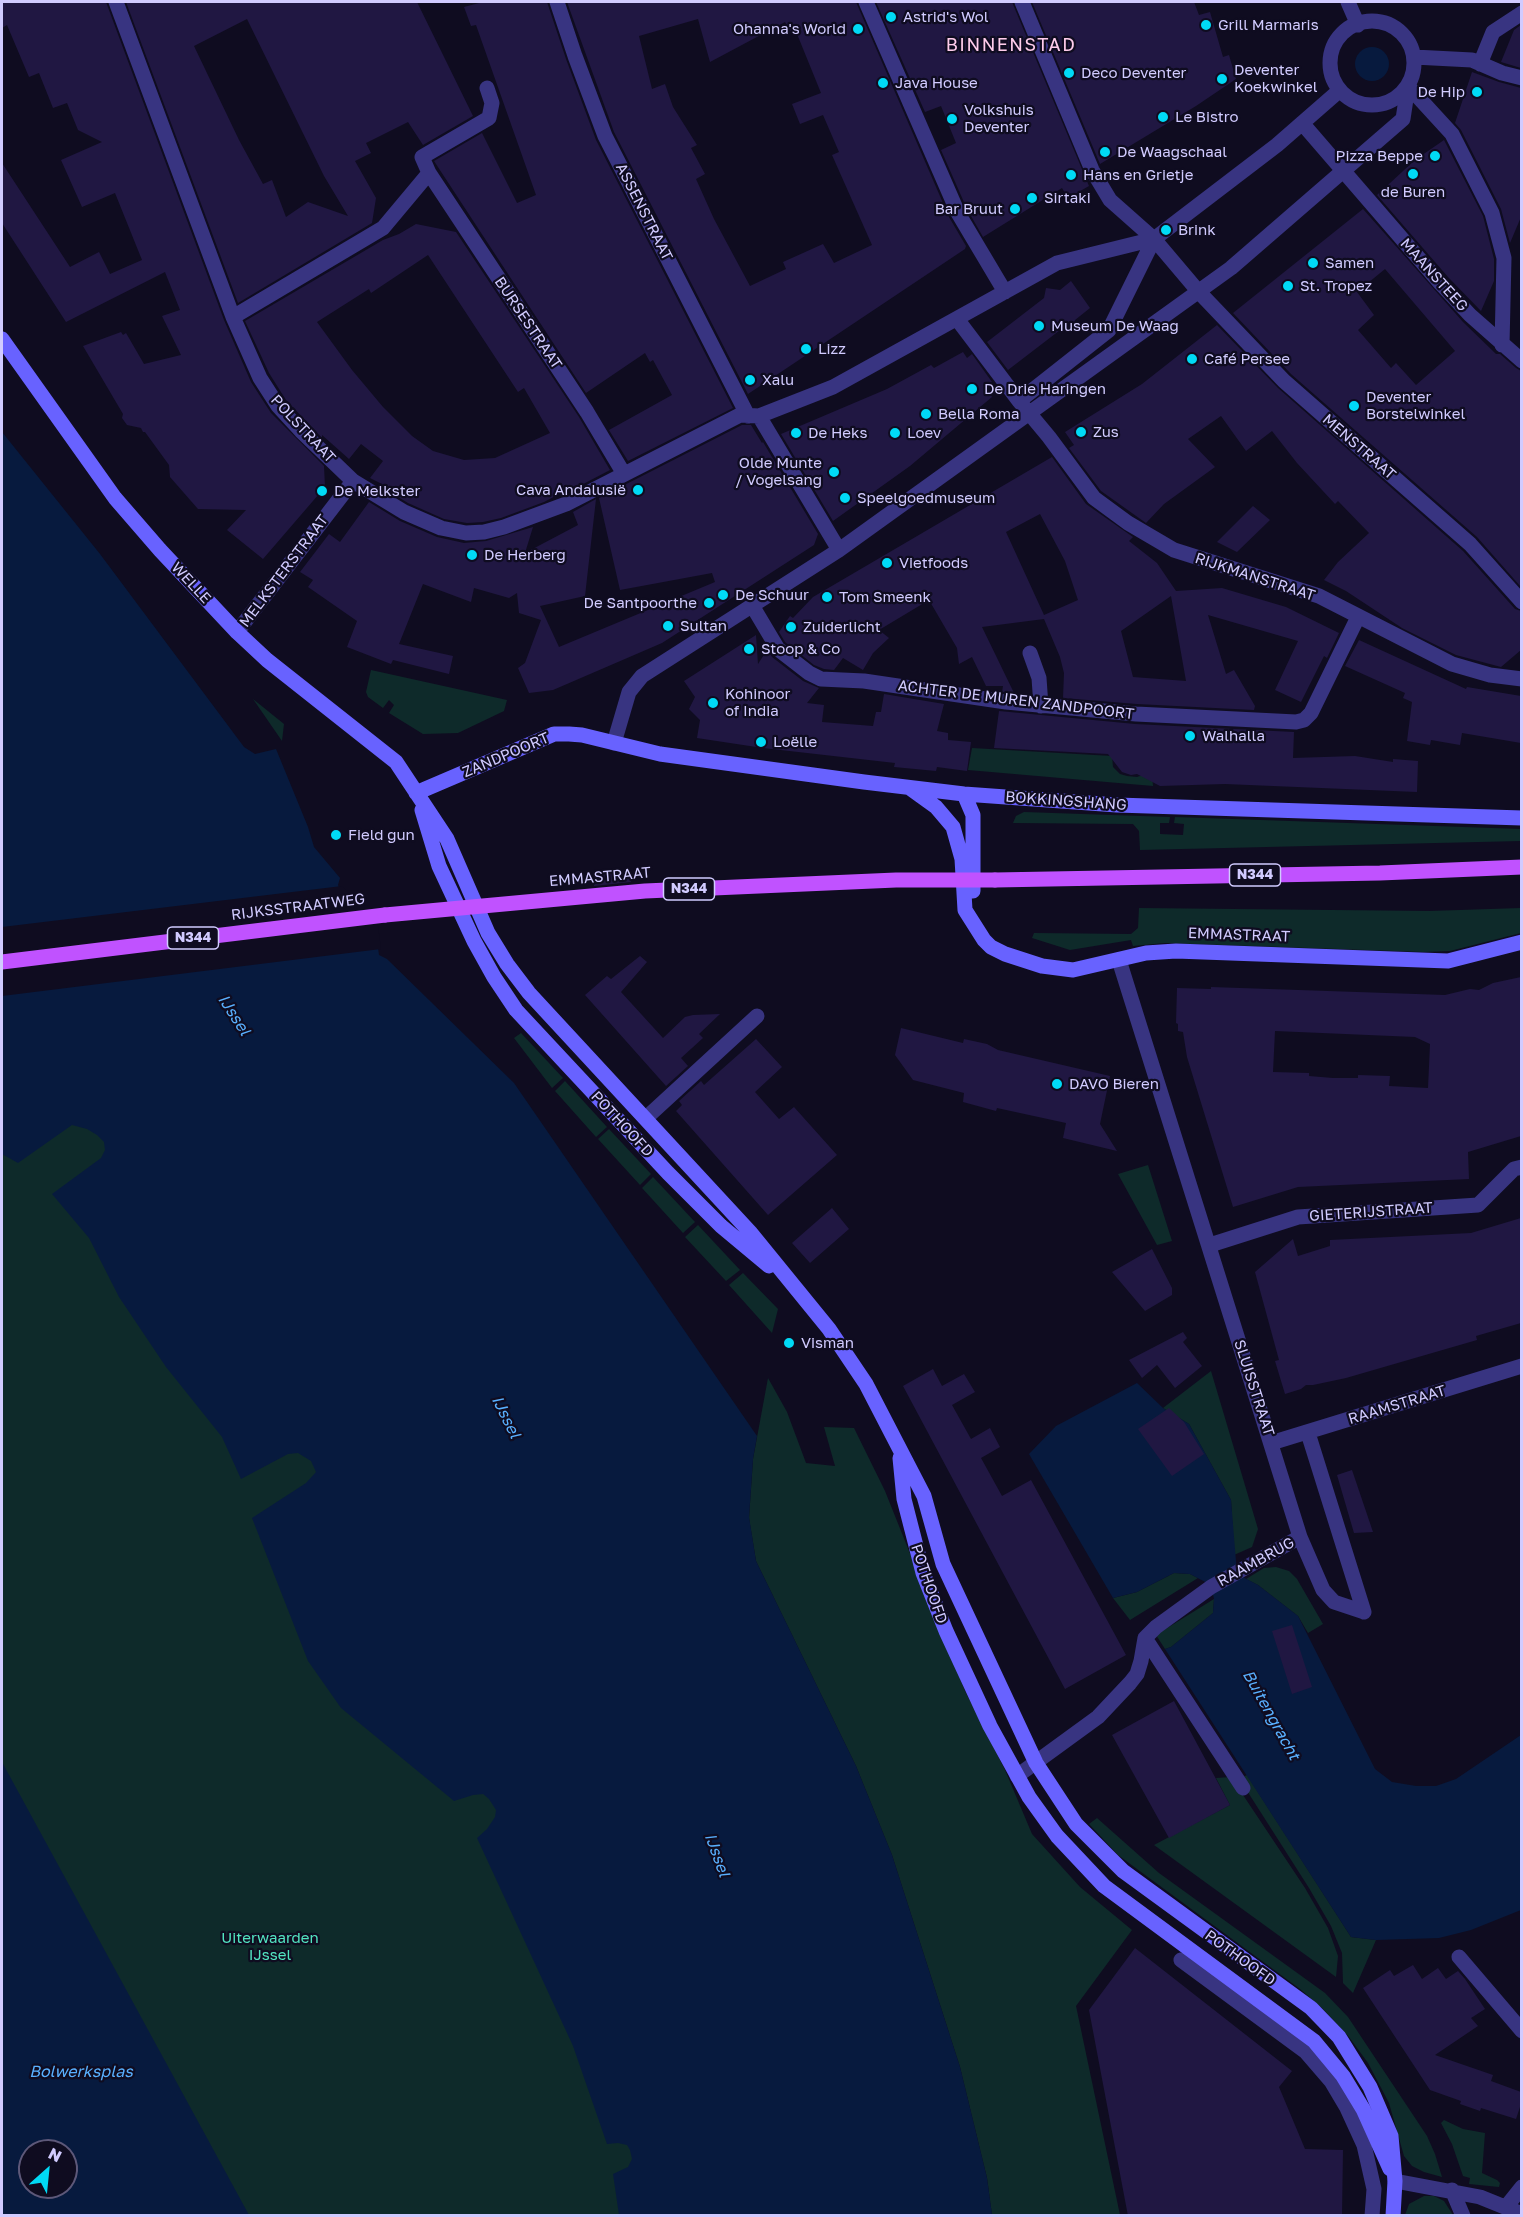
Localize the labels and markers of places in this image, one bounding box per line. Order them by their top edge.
place label: Astrid's Wol [903,8,989,26]
marker: Astrid's Wol [884,10,898,24]
place label: Grill Marmaris [1218,16,1319,34]
marker: Grill Marmaris [1199,18,1213,32]
place label: Ohanna's World [733,20,846,38]
marker: Ohanna's World [851,22,865,36]
place label: Deventer Koekwinkel [1234,61,1317,96]
place label: Deco Deventer [1081,64,1186,82]
marker: Deco Deventer [1062,66,1076,80]
marker: Deventer Koekwinkel [1215,72,1229,86]
place label: Java House [895,74,978,92]
marker: Java House [876,76,890,90]
place label: De Hip [1417,83,1465,101]
marker: De Hip [1470,85,1484,99]
place label: Volkshuis Deventer [964,101,1034,136]
place label: Le Bistro [1175,108,1239,126]
marker: Le Bistro [1156,110,1170,124]
marker: Volkshuis Deventer [945,112,959,126]
place label: De Waagschaal [1117,143,1227,161]
marker: De Waagschaal [1098,145,1112,159]
place label: Pizza Beppe [1336,147,1423,165]
marker: Pizza Beppe [1428,149,1442,163]
place label: Hans en Grietje [1083,166,1193,184]
marker: de Buren [1406,167,1420,181]
marker: Hans en Grietje [1064,168,1078,182]
place label: de Buren [1381,183,1445,201]
place label: Sirtaki [1044,189,1091,207]
marker: Sirtaki [1025,191,1039,205]
place label: Bar Bruut [935,200,1003,218]
marker: Bar Bruut [1008,202,1022,216]
place label: Brink [1178,221,1216,239]
marker: Brink [1159,223,1173,237]
place label: Samen [1325,254,1374,272]
marker: Samen [1306,256,1320,270]
place label: St. Tropez [1300,277,1372,295]
marker: St. Tropez [1281,279,1295,293]
place label: Museum De Waag [1051,317,1179,335]
marker: Museum De Waag [1032,319,1046,333]
place label: Lizz [818,340,846,358]
marker: Lizz [799,342,813,356]
place label: Café Persee [1204,350,1290,368]
marker: Café Persee [1185,352,1199,366]
place label: Xalu [762,371,794,389]
marker: Xalu [743,373,757,387]
place label: De Drie Haringen [984,380,1106,398]
marker: De Drie Haringen [965,382,979,396]
place label: Deventer Borstelwinkel [1366,388,1465,423]
marker: Deventer Borstelwinkel [1347,399,1361,413]
place label: Bella Roma [938,405,1019,423]
marker: Bella Roma [919,407,933,421]
place label: Zus [1093,423,1119,441]
place label: De Heks [808,424,867,442]
place label: Loev [907,424,941,442]
marker: Zus [1074,425,1088,439]
marker: De Heks [789,426,803,440]
marker: Loev [888,426,902,440]
place label: Olde Munte / Vogelsang [735,454,822,489]
marker: Olde Munte / Vogelsang [827,465,841,479]
place label: Cava Andalusië [516,481,626,499]
place label: De Melkster [334,482,420,500]
marker: Cava Andalusië [631,483,645,497]
marker: De Melkster [315,484,329,498]
place label: Speelgoedmuseum [857,489,995,507]
marker: Speelgoedmuseum [838,491,852,505]
place label: De Herberg [484,546,566,564]
marker: De Herberg [465,548,479,562]
place label: Vietfoods [899,554,968,572]
marker: Vietfoods [880,556,894,570]
place label: De Schuur [735,586,809,604]
marker: De Schuur [716,588,730,602]
place label: Tom Smeenk [839,588,931,606]
marker: Tom Smeenk [820,590,834,604]
place label: De Santpoorthe [584,594,697,612]
marker: De Santpoorthe [702,596,716,610]
place label: Sultan [680,617,727,635]
place label: Zuiderlicht [803,618,881,636]
marker: Sultan [661,619,675,633]
marker: Zuiderlicht [784,620,798,634]
place label: Stoop & Co [761,640,840,658]
marker: Stoop & Co [742,642,756,656]
place label: Kohinoor of India [725,685,790,720]
marker: Kohinoor of India [706,696,720,710]
place label: Walhalla [1202,727,1265,745]
marker: Walhalla [1183,729,1197,743]
place label: Loëlle [773,733,817,751]
marker: Loëlle [754,735,768,749]
place label: Field gun [348,826,415,844]
marker: Field gun [329,828,343,842]
place label: DAVO Bieren [1069,1075,1159,1093]
marker: DAVO Bieren [1050,1077,1064,1091]
place label: Visman [801,1334,854,1352]
marker: Visman [782,1336,796,1350]

